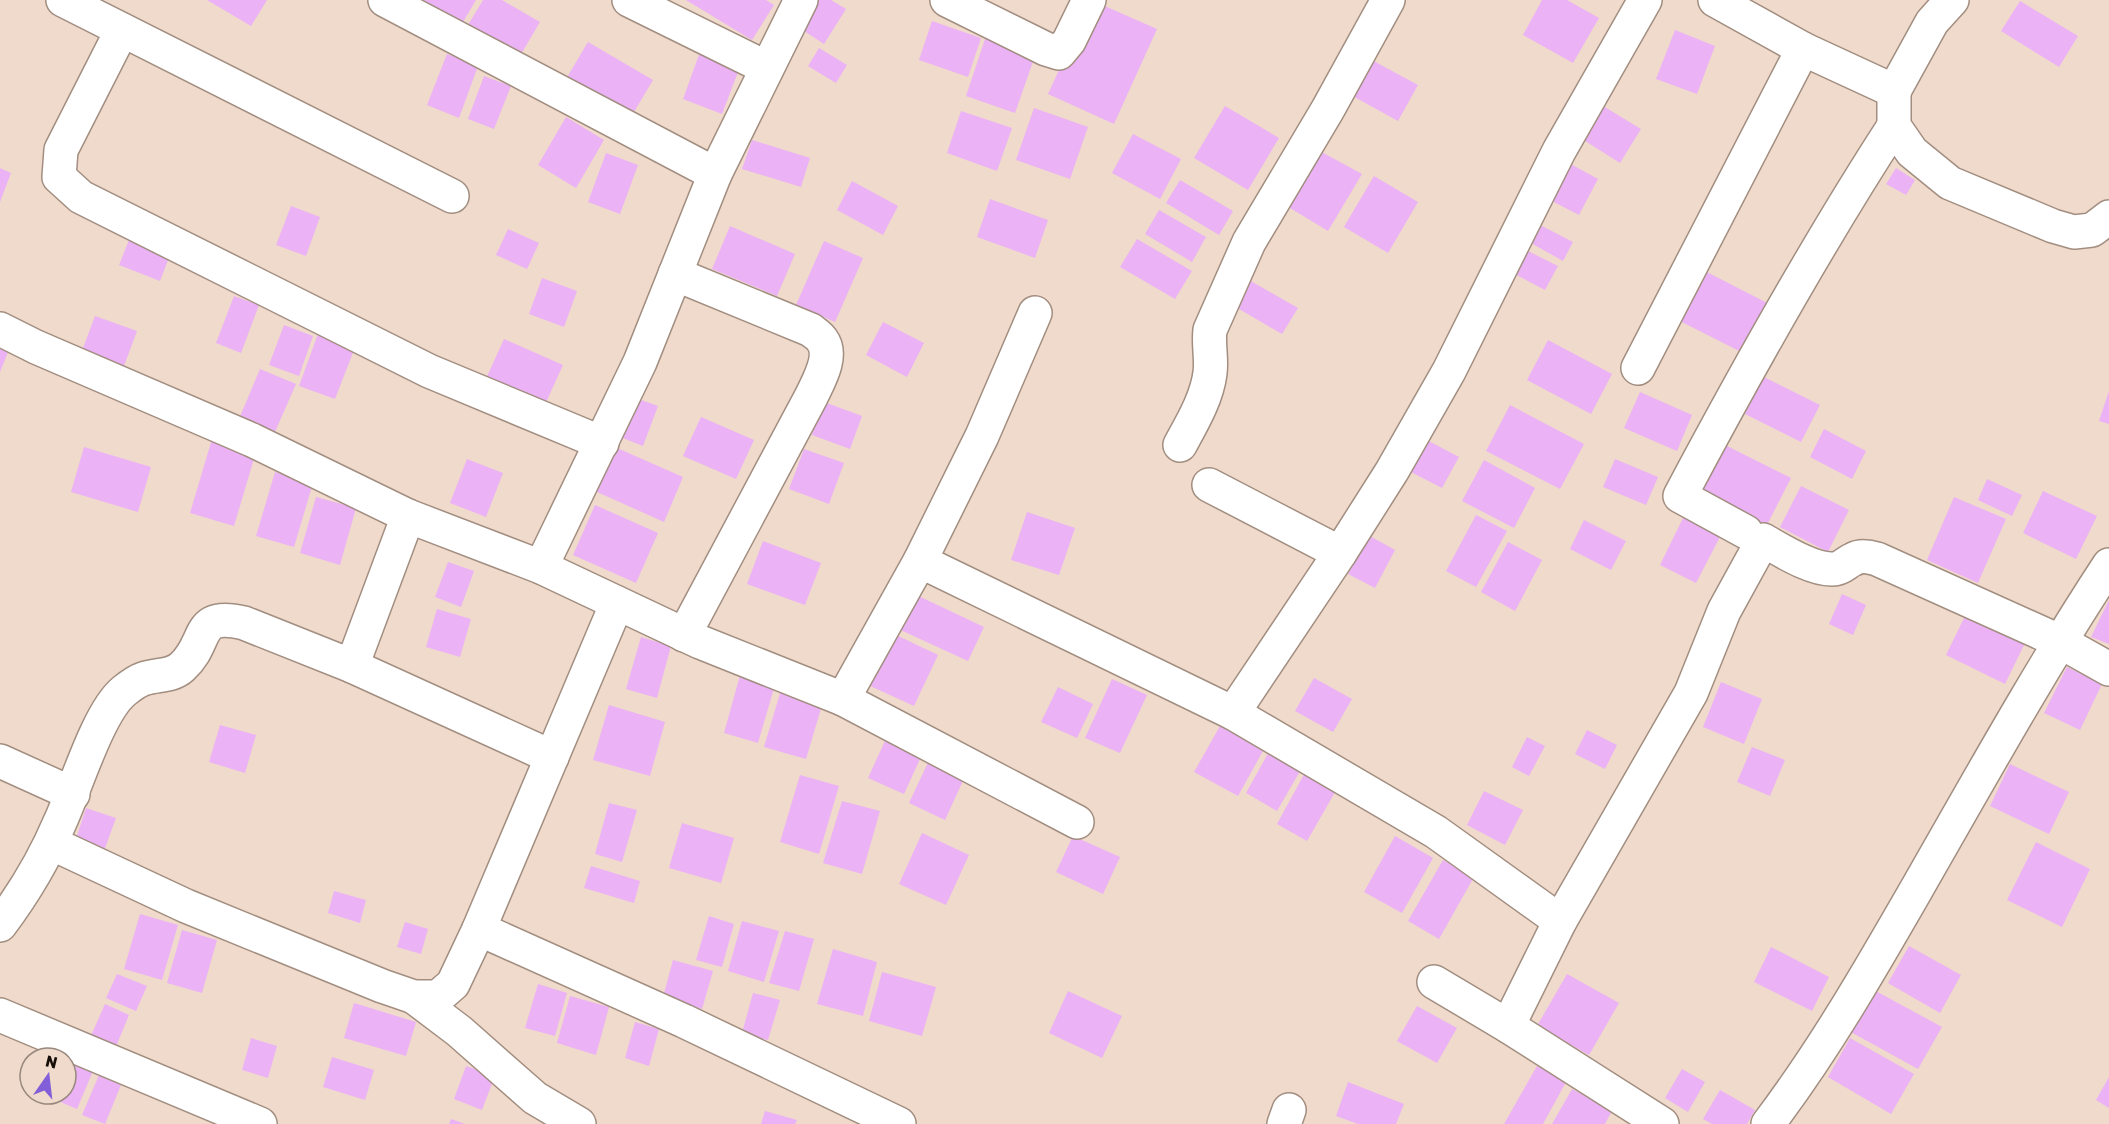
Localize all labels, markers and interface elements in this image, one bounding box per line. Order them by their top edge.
north arrow [18,1046,78,1106]
text: N [44,1051,59,1073]

